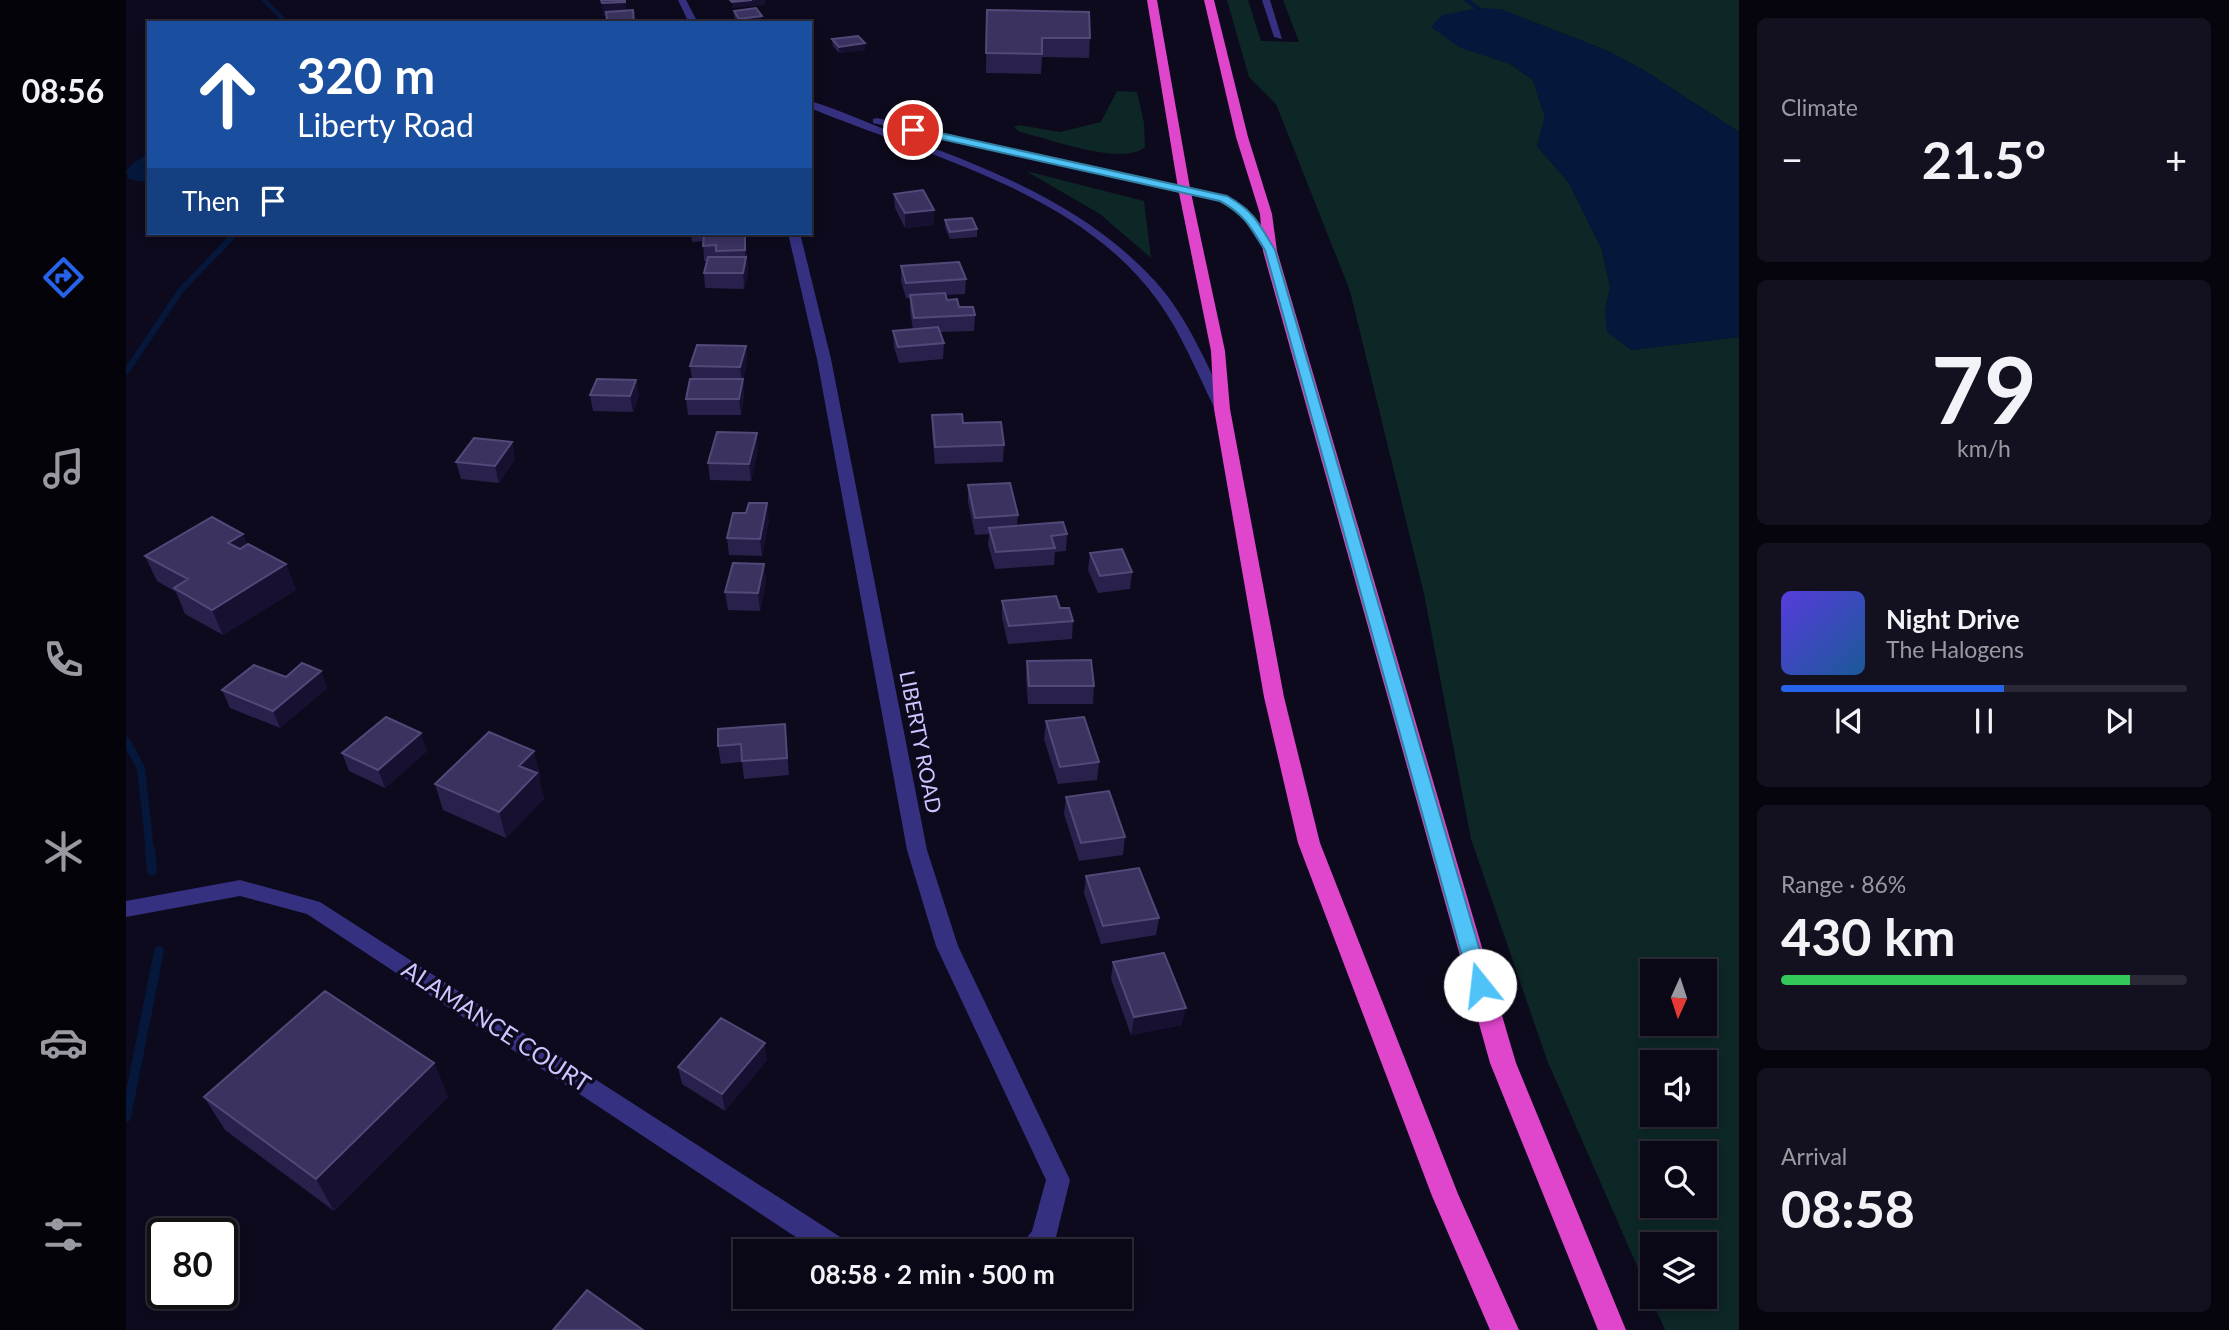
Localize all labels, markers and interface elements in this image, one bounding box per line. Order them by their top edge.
text: 320 m [297,46,435,104]
icon: ahead [182,49,273,140]
text: 08:56 [22,71,104,110]
text: Climate [1781,93,1858,121]
pin [883,100,943,160]
text: Liberty Road [297,105,474,144]
icon: arrive [894,111,932,149]
text: 21.5° [1922,128,2046,190]
text: − [1781,136,1803,182]
text: + [2165,136,2187,182]
icon: arrive [254,182,292,220]
text: Then [182,185,240,217]
icon: directions [39,253,88,302]
text: 79 [1931,334,2037,443]
text: km/h [1957,434,2011,462]
icon: music [39,444,88,493]
text: Night Drive [1886,603,2020,635]
icon: phone [39,635,88,684]
text: The Halogens [1886,635,2024,663]
street label: LIBERTY ROAD [895,668,948,815]
icon: previous [1830,702,1868,740]
icon: pause [1965,702,2003,740]
icon: next [2100,702,2138,740]
icon: climate [39,827,88,876]
text: Range · 86% [1781,870,1906,898]
text: 430 km [1781,905,1955,967]
position arrow [1443,948,1517,1022]
street label: ALAMANCE COURT [397,954,597,1098]
north arrow [1640,959,1717,1036]
map controls [1640,959,1717,1309]
icon: car [39,1018,88,1067]
button: sound [1640,1050,1717,1127]
button: search [1640,1141,1717,1218]
text: Arrival [1781,1142,1847,1170]
text: 08:58 [1781,1177,1915,1239]
icon: filters [39,1210,88,1259]
speed limit sign: 80 [147,1218,238,1309]
button: layers [1640,1232,1717,1309]
text: 08:58 · 2 min · 500 m [810,1258,1055,1290]

